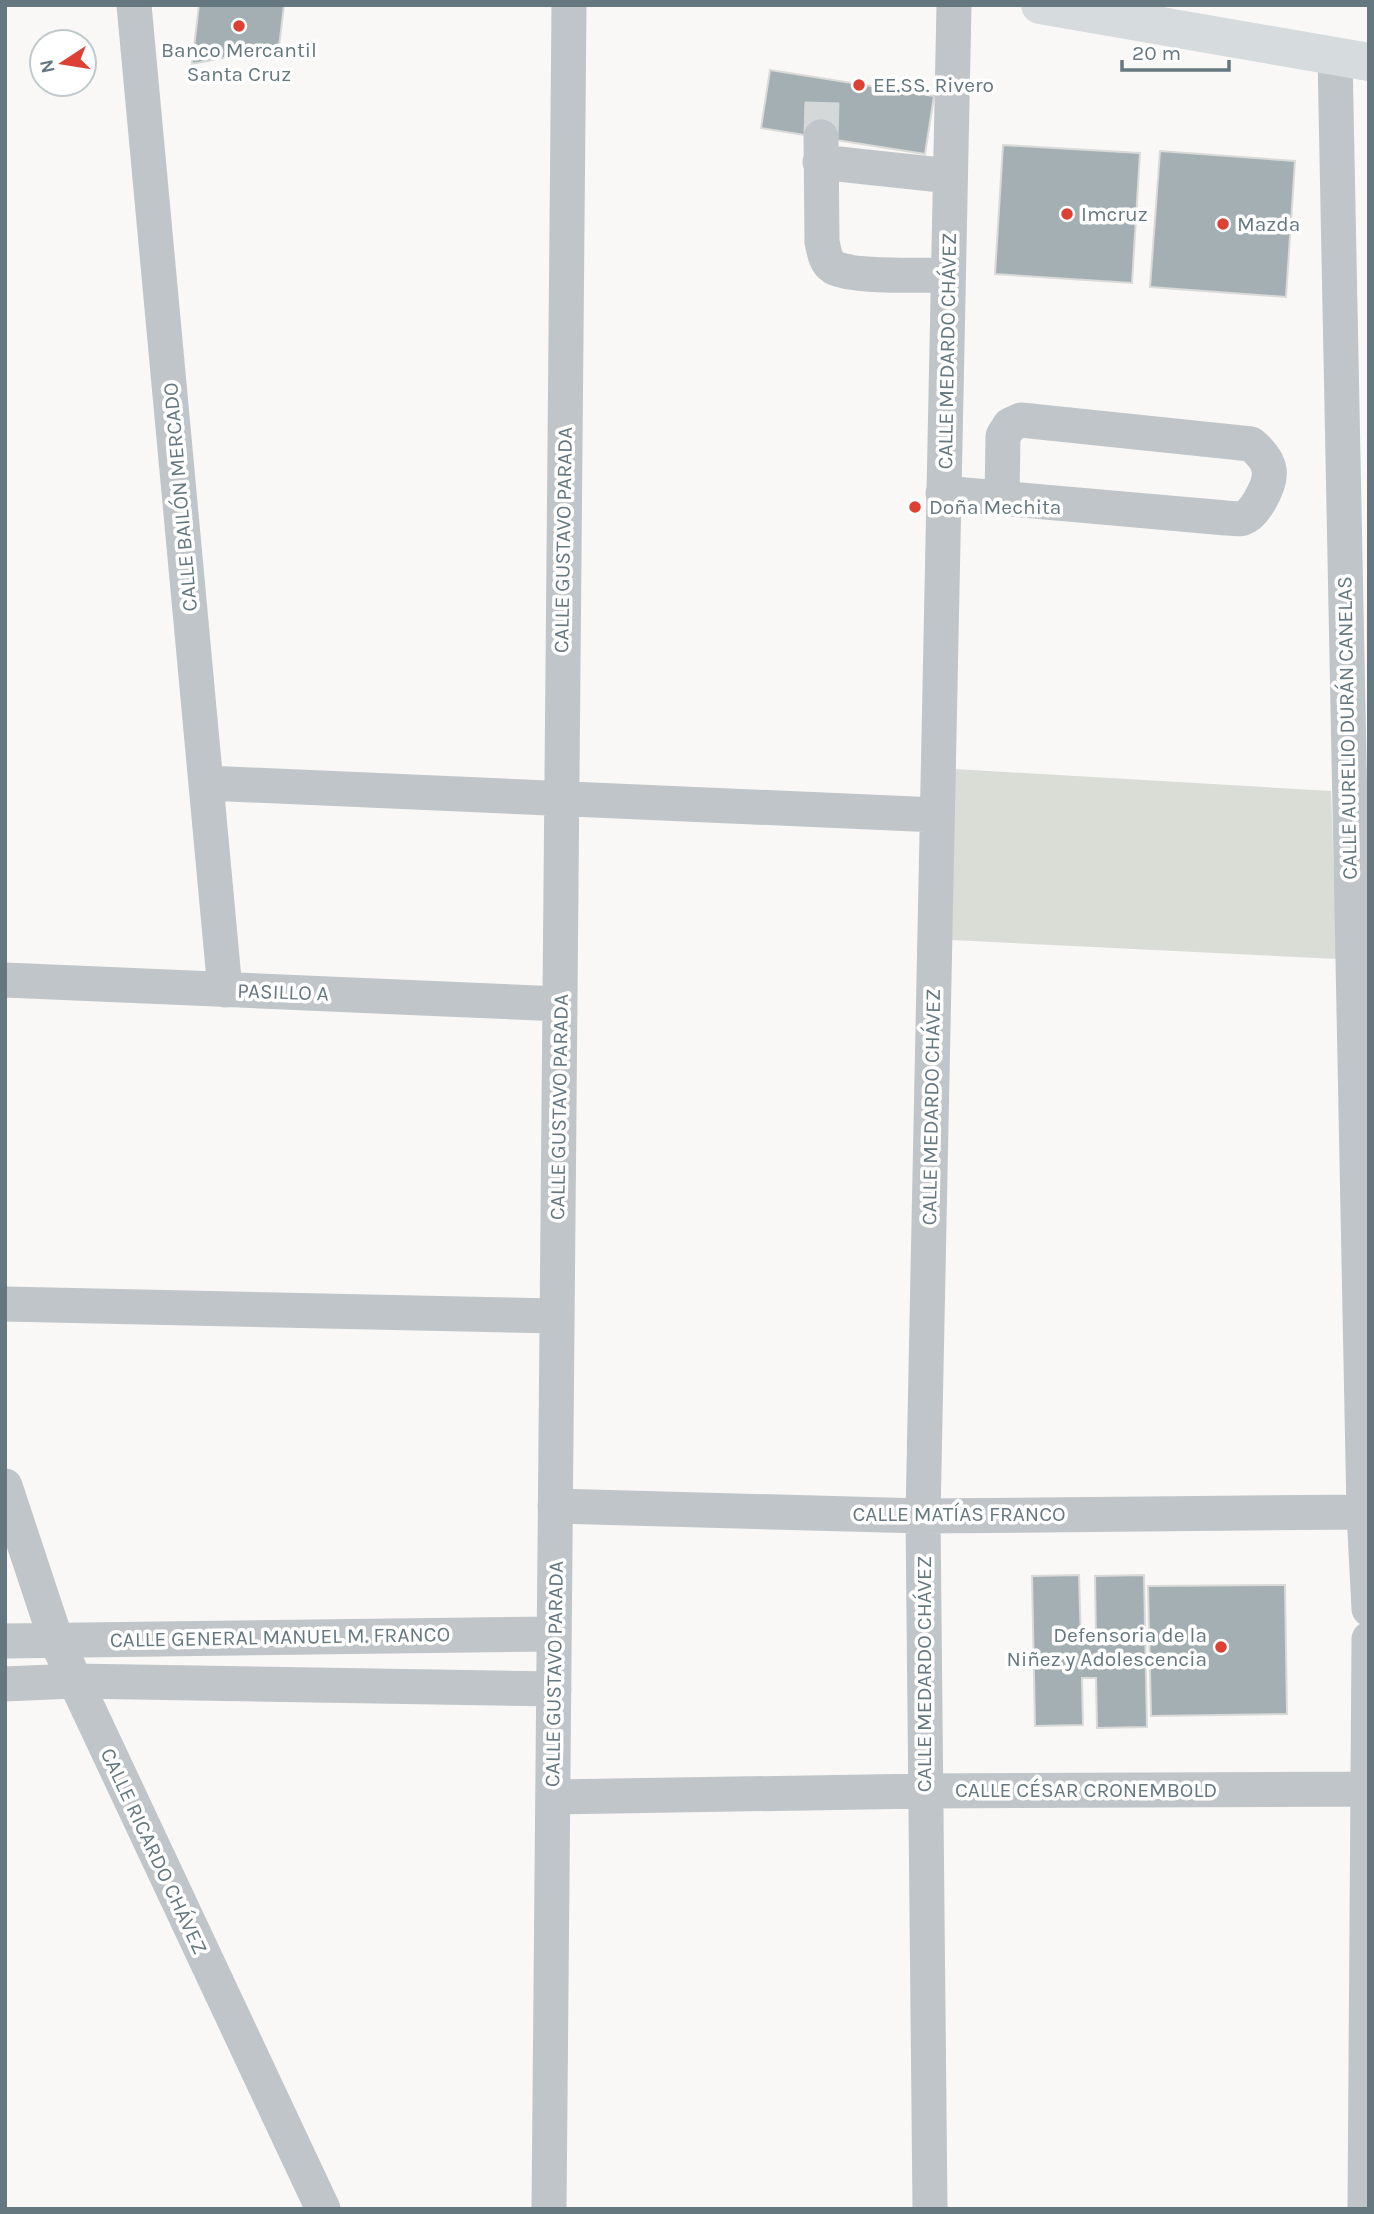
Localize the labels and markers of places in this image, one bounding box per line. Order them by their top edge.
marker: Banco Mercantil Santa Cruz [231,18,247,34]
place label: Banco Mercantil Santa Cruz [161,38,317,86]
place label: EE.SS. Rivero [873,73,994,97]
marker: EE.SS. Rivero [851,77,867,93]
place label: Imcruz [1081,202,1148,226]
marker: Imcruz [1059,206,1075,222]
place label: Mazda [1237,212,1300,236]
marker: Mazda [1215,216,1231,232]
place label: Doña Mechita [929,495,1061,519]
marker: Doña Mechita [907,499,923,515]
place label: Defensoria de la Niñez y Adolescencia [1007,1623,1207,1671]
marker: Defensoria de la Niñez y Adolescencia [1213,1639,1229,1655]

